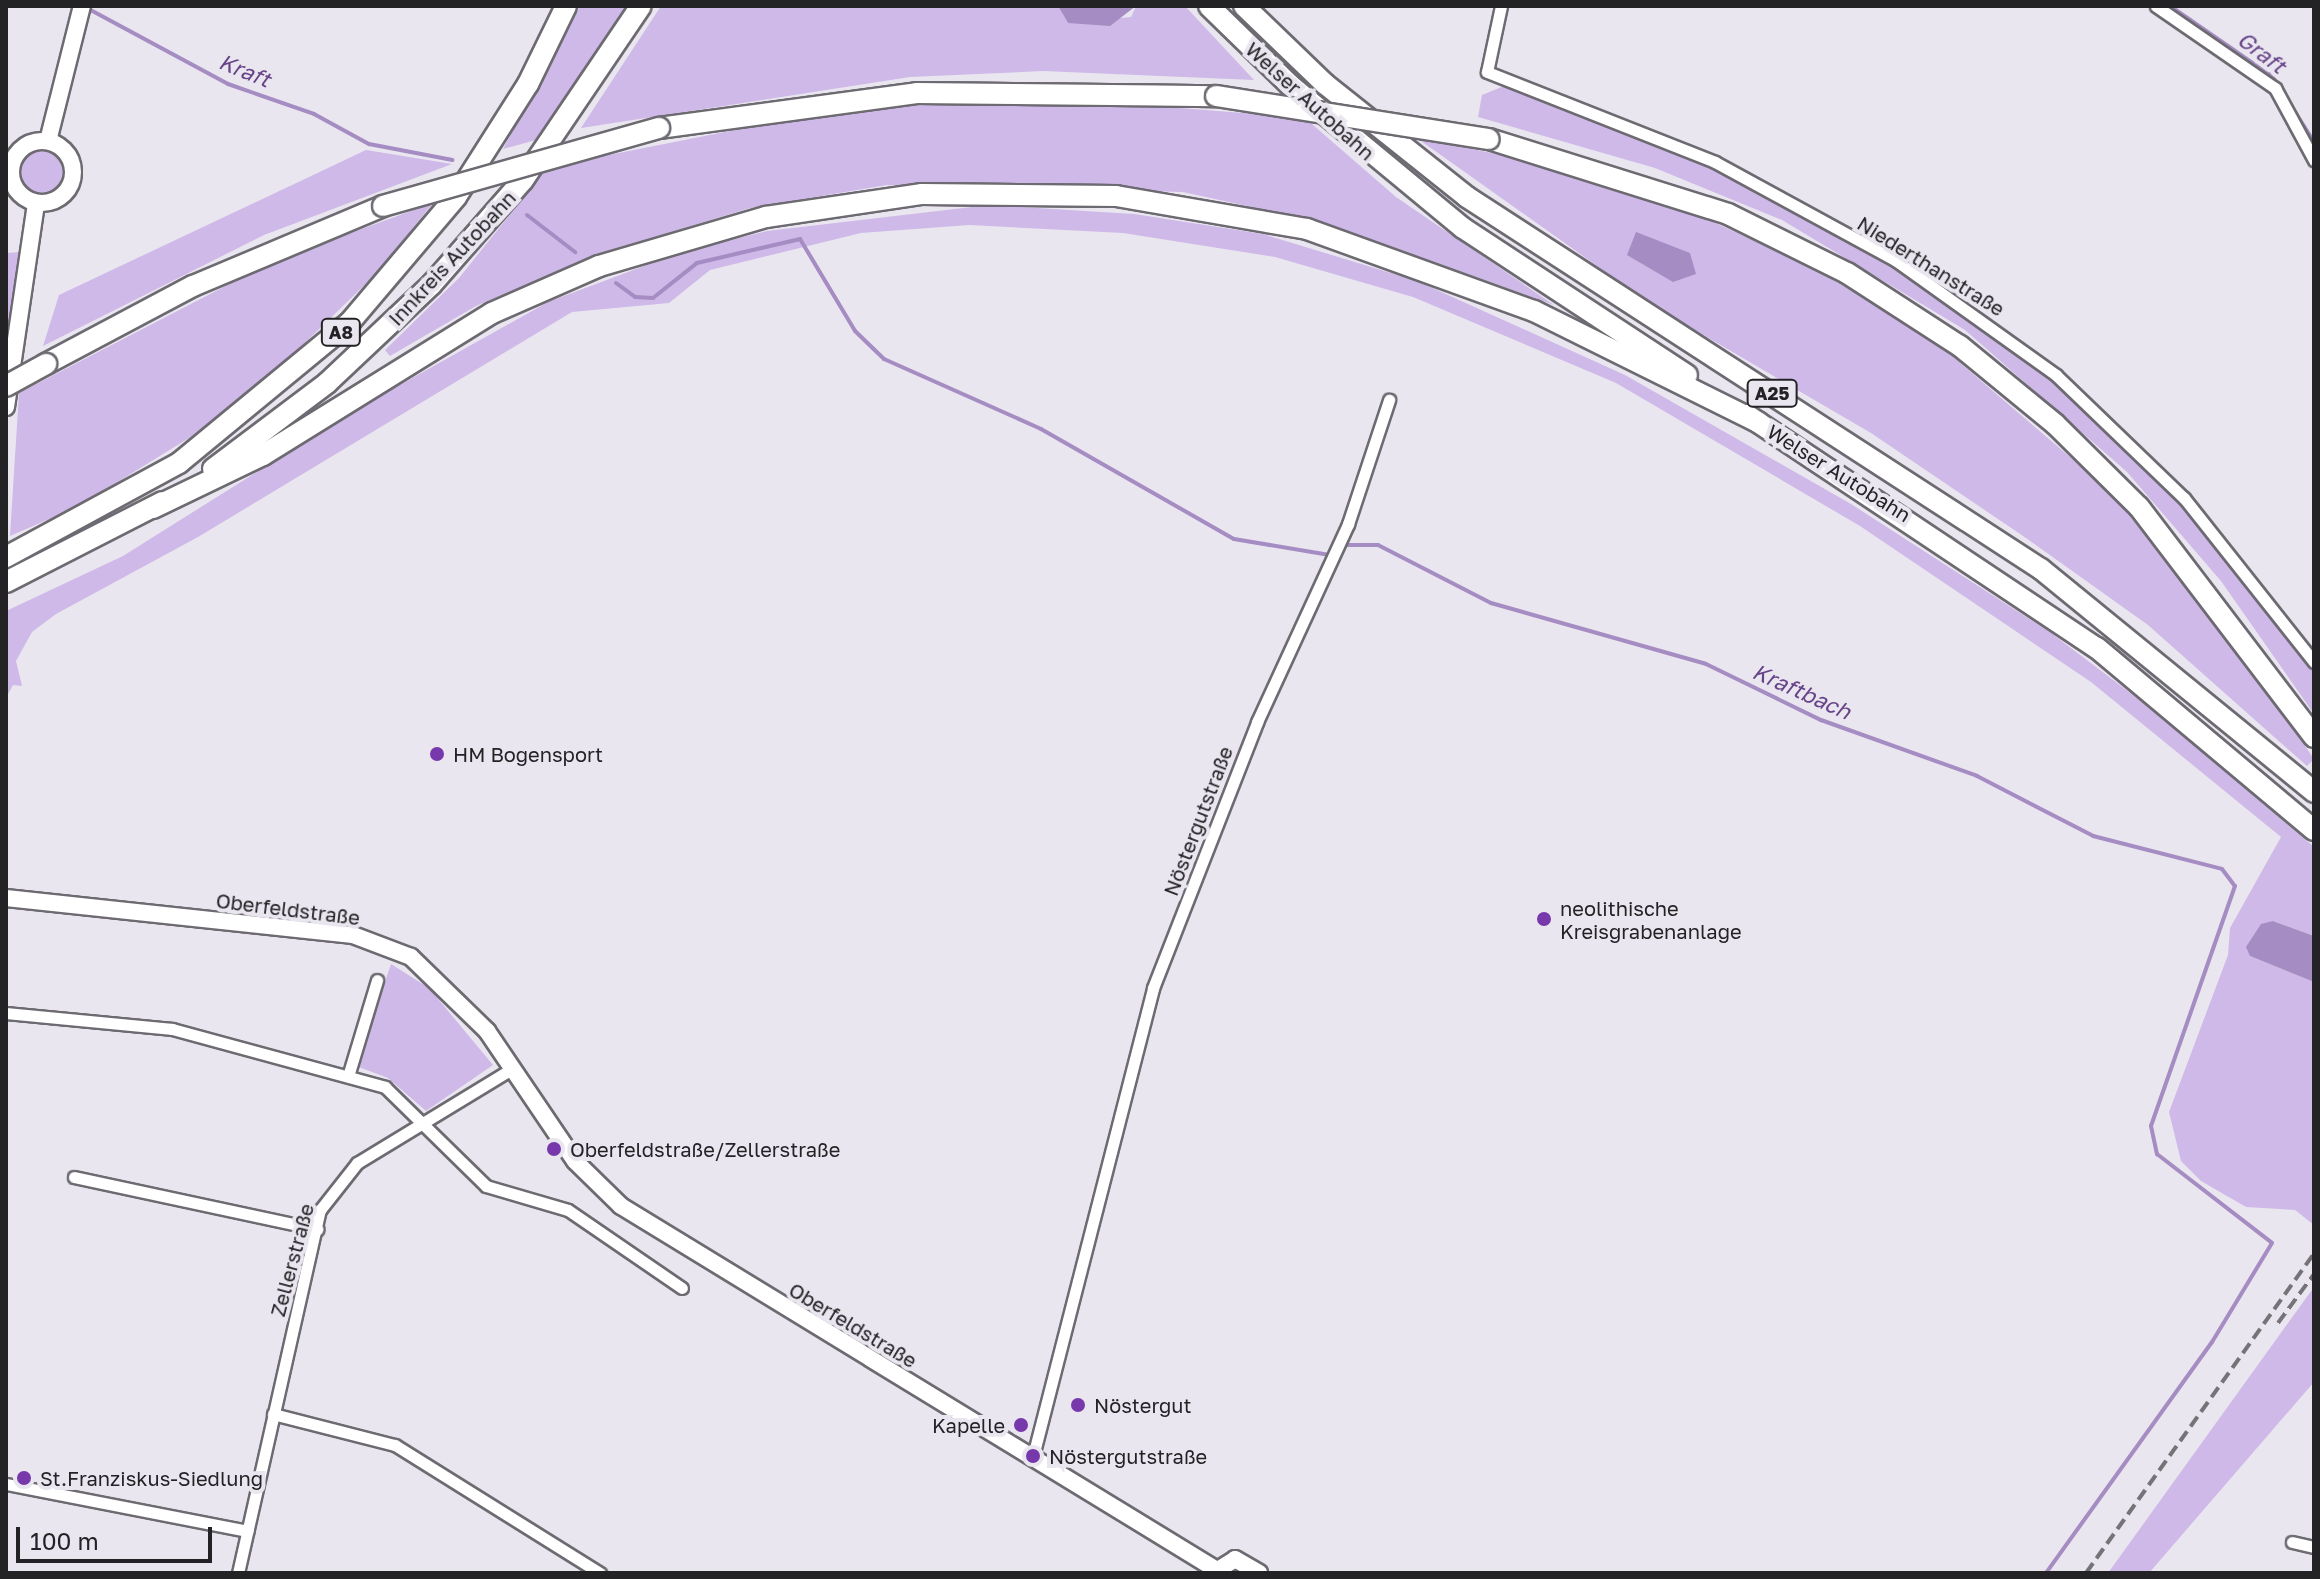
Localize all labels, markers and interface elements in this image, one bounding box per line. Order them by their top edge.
water label: Graft [2233,25,2291,79]
street label: Welser Autobahn [1241,37,1379,165]
water label: Kraft [215,48,275,92]
street label: Innkreis Autobahn [383,186,521,330]
street label: Niederthanstraße [1853,211,2009,321]
road number: A8 [319,318,363,346]
road number: A25 [1746,379,1798,407]
street label: Welser Autobahn [1763,419,1915,527]
water label: Kraftbach [1749,658,1855,724]
place label: HM Bogensport [453,742,603,766]
street label: Nöstergutstraße [1158,743,1238,899]
marker: HM Bogensport [428,745,446,763]
street label: Oberfeldstraße [215,888,361,930]
place label: neolithische Kreisgrabenanlage [1560,896,1742,943]
marker: neolithische Kreisgrabenanlage [1535,910,1553,928]
place label: Oberfeldstraße/Zellerstraße [570,1137,840,1161]
marker: Oberfeldstraße/Zellerstraße [545,1140,563,1158]
street label: Zellerstraße [265,1201,319,1319]
street label: Oberfeldstraße [785,1277,921,1373]
place label: Nöstergut [1094,1393,1191,1417]
marker: Nöstergut [1069,1396,1087,1414]
place label: Kapelle [932,1413,1005,1437]
marker: Kapelle [1012,1416,1030,1434]
place label: Nöstergutstraße [1049,1444,1207,1468]
marker: Nöstergutstraße [1024,1447,1042,1465]
place label: St.Franziskus-Siedlung [40,1466,263,1490]
marker: St.Franziskus-Siedlung [15,1469,33,1487]
scale bar [20,1511,216,1561]
text: 100 m [30,1526,99,1555]

